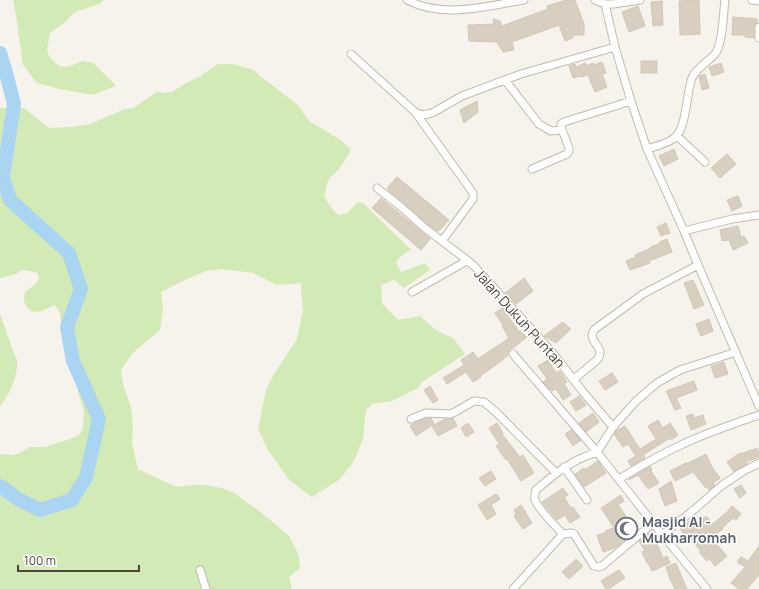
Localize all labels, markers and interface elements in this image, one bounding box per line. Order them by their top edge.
street label: Jalan Dukuh Puntan [470,264,570,372]
place label: Masjid Al - Mukharromah [642,512,736,547]
mosque icon: Masjid Al - Mukharromah [613,516,639,542]
scale bar [18,547,139,573]
text: 100 m [24,552,56,569]

